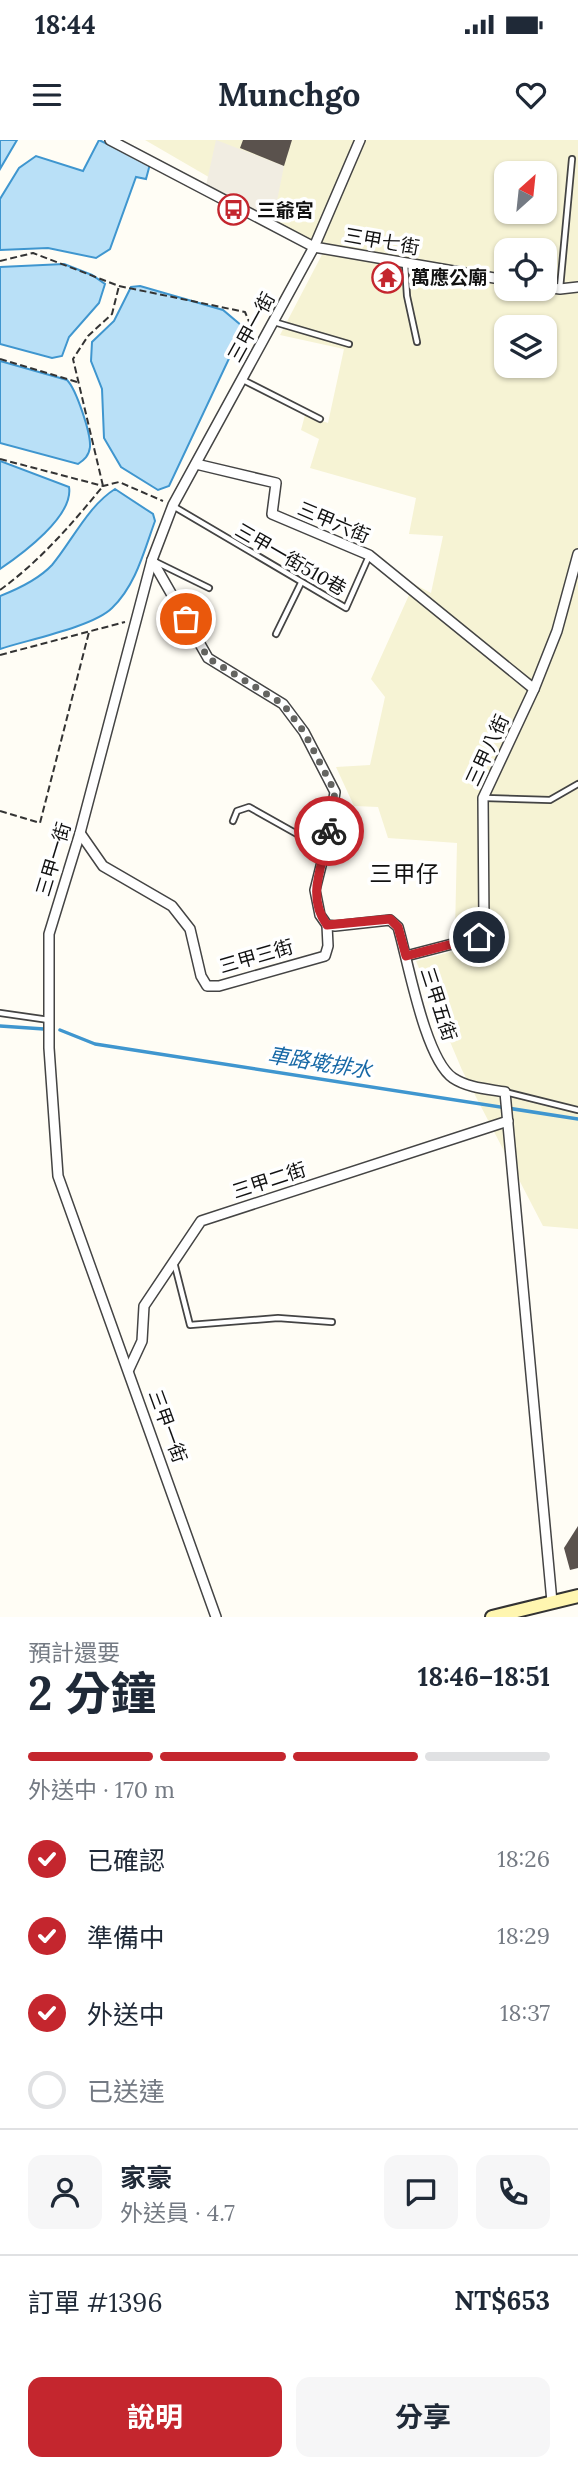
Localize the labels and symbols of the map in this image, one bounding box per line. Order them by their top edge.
north arrow [494,161,556,224]
bus stop icon: 三爺宮 [217,193,251,227]
place label: 三爺宮 [257,198,314,222]
street label: 三甲七街 [342,223,422,259]
temple icon: 萬應公廟 [371,260,405,294]
place label: 萬應公廟 [411,265,487,289]
street label: 三甲一街 [222,288,280,366]
street label: 三甲六街 [294,496,374,548]
street label: 三甲一街510巷 [231,518,351,600]
pin [156,589,216,649]
street label: 三甲八街 [460,710,514,790]
courier [294,796,364,866]
street label: 三甲一街 [30,819,76,899]
district label: 三甲仔 [370,859,439,888]
pin [449,907,509,967]
street label: 三甲三街 [216,934,296,978]
street label: 三甲五街 [416,964,462,1044]
water label: 車路墘排水 [266,1041,375,1084]
street label: 三甲二街 [229,1157,309,1203]
street label: 三甲一街 [144,1386,192,1466]

